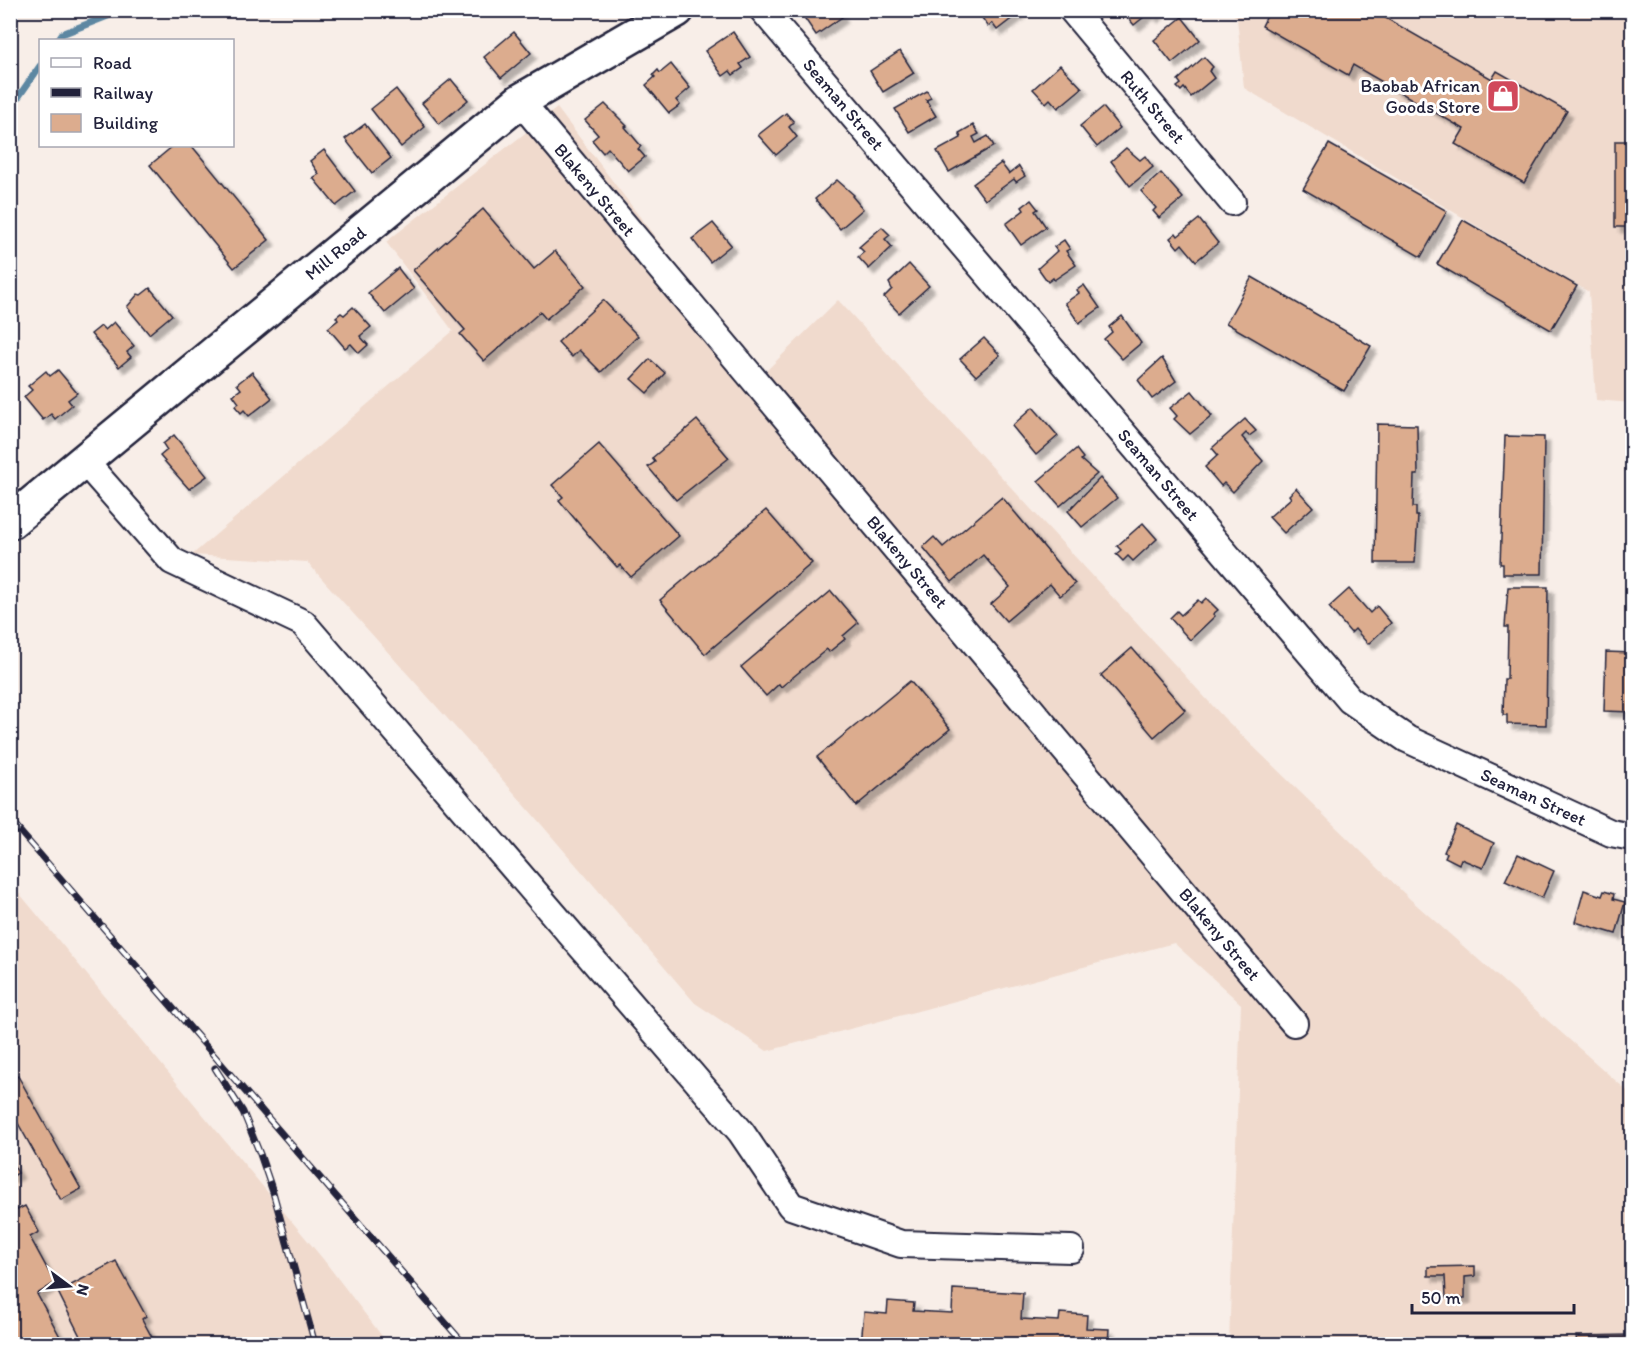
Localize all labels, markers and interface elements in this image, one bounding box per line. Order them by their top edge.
legend [39,39,234,147]
text: Road [93,52,132,74]
street label: Seaman Street [798,54,889,155]
street label: Ruth Street [1116,66,1190,148]
place label: Baobab African Goods Store [1360,75,1480,118]
shop icon: Baobab African Goods Store [1485,78,1521,114]
text: Railway [93,82,154,104]
text: Building [93,112,159,134]
street label: Blakeny Street [549,139,640,241]
street label: Mill Road [300,222,371,285]
street label: Seaman Street [1113,424,1204,525]
street label: Blakeny Street [862,511,952,613]
street label: Seaman Street [1477,763,1590,831]
street label: Blakeny Street [1174,883,1265,985]
north arrow [39,1256,99,1316]
scale bar [1412,1277,1574,1315]
text: N [72,1282,94,1298]
text: 50 m [1421,1287,1461,1309]

